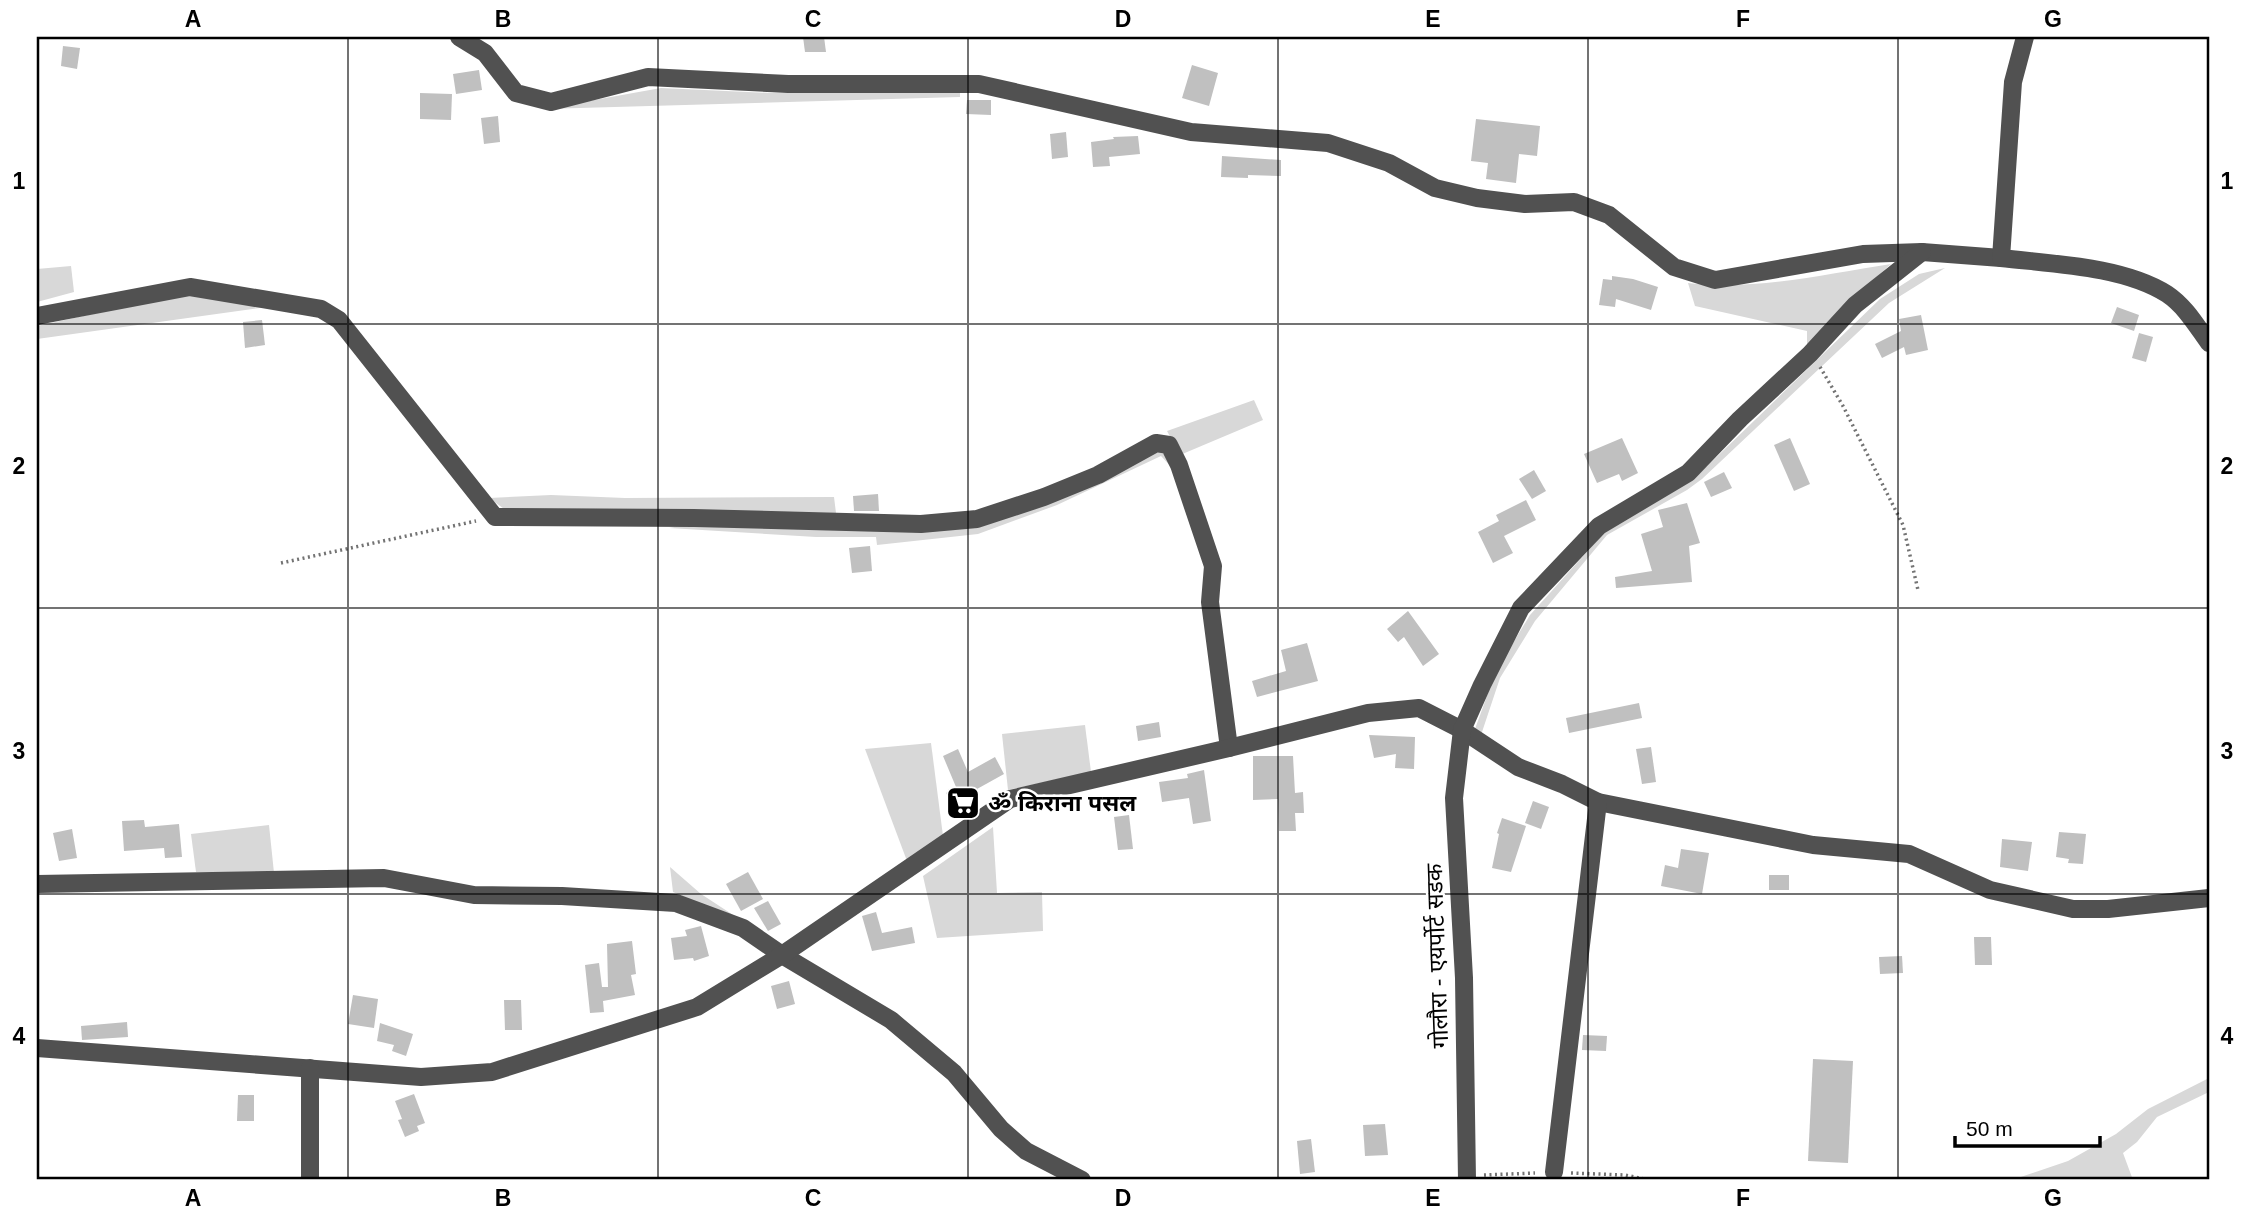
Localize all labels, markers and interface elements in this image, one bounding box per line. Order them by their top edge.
text: A [185,6,201,32]
text: B [495,6,511,32]
text: C [805,6,821,32]
text: D [1115,6,1131,32]
text: E [1425,6,1441,32]
text: F [1736,6,1750,32]
text: G [2044,6,2062,32]
text: 1 [13,168,26,194]
text: 1 [2221,168,2234,194]
text: 2 [13,453,25,479]
text: 2 [2221,453,2233,479]
text: 3 [13,738,25,764]
text: 3 [2221,738,2233,764]
supermarket icon: ॐ किराना पसल [944,784,982,822]
place label: ॐ किराना पसल [988,790,1137,816]
street label: गोलौरा - एयर्पोर्ट सडक [1421,862,1453,1049]
text: 4 [13,1023,26,1049]
text: 4 [2221,1023,2234,1049]
scale bar [1955,1105,2101,1149]
text: 50 m [1966,1117,2013,1140]
text: A [185,1185,201,1211]
text: B [495,1185,511,1211]
text: C [805,1185,821,1211]
text: D [1115,1185,1131,1211]
text: E [1425,1185,1441,1211]
text: F [1736,1185,1750,1211]
text: G [2044,1185,2062,1211]

